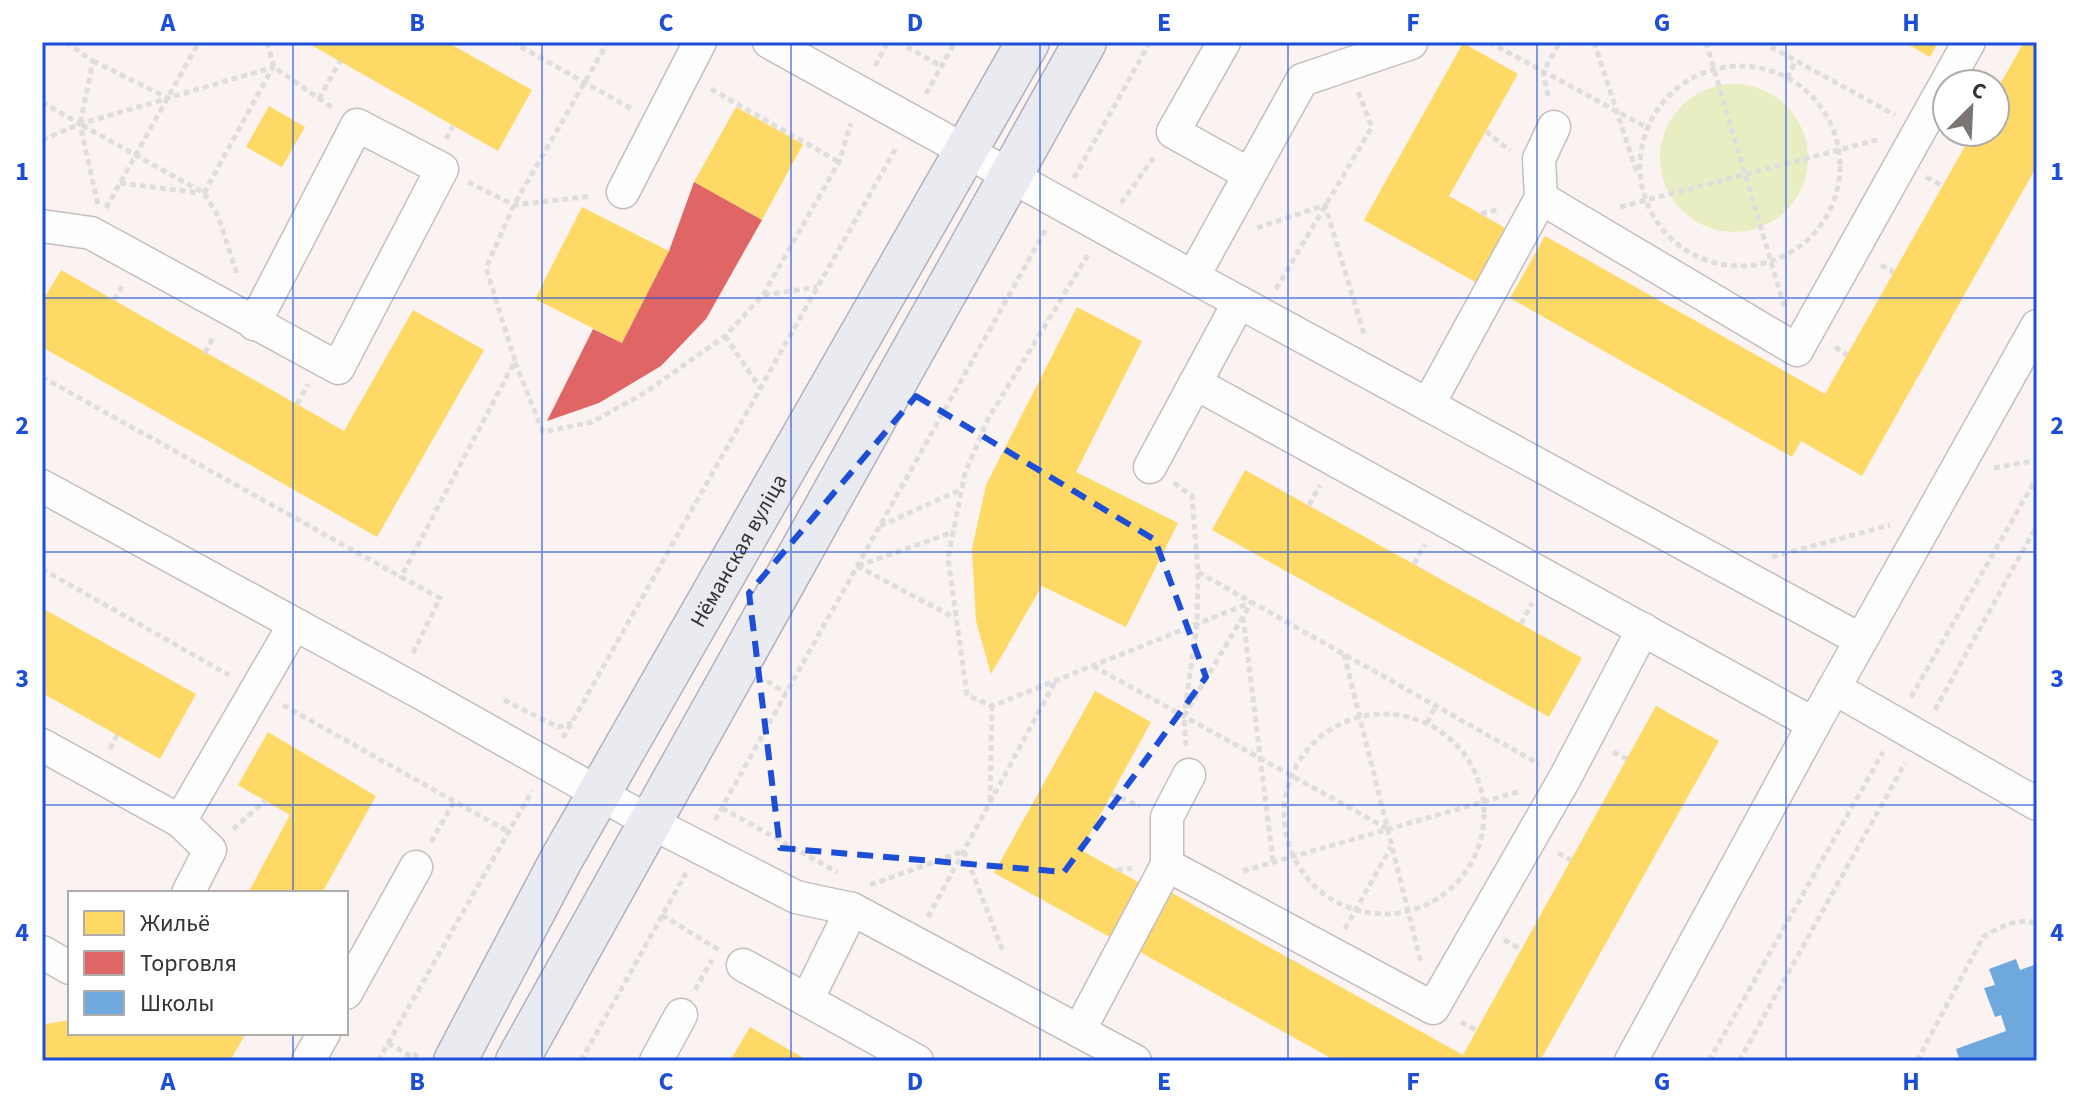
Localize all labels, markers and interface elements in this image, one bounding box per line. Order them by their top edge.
text: A [160,4,177,41]
text: B [409,4,425,41]
text: C [658,4,674,41]
text: D [907,4,923,41]
text: E [1157,4,1171,41]
text: F [1406,4,1420,41]
text: G [1654,4,1670,41]
text: H [1902,4,1920,41]
north arrow [1931,68,2011,148]
text: С [1966,73,1991,108]
text: 1 [15,153,29,190]
text: 1 [2050,153,2064,190]
text: 2 [15,407,29,444]
text: 2 [2050,407,2064,444]
street label: Нёманская вуліца [682,468,795,633]
text: 3 [15,660,29,697]
text: 3 [2050,660,2064,697]
legend [68,891,348,1035]
text: Жильё [140,906,210,941]
text: 4 [15,914,29,951]
text: 4 [2050,914,2064,951]
text: Торговля [140,946,237,981]
text: Школы [140,986,214,1021]
text: A [160,1063,177,1100]
text: B [409,1063,425,1100]
text: C [658,1063,674,1100]
text: D [907,1063,923,1100]
text: E [1157,1063,1171,1100]
text: F [1406,1063,1420,1100]
text: G [1654,1063,1670,1100]
text: H [1902,1063,1920,1100]

